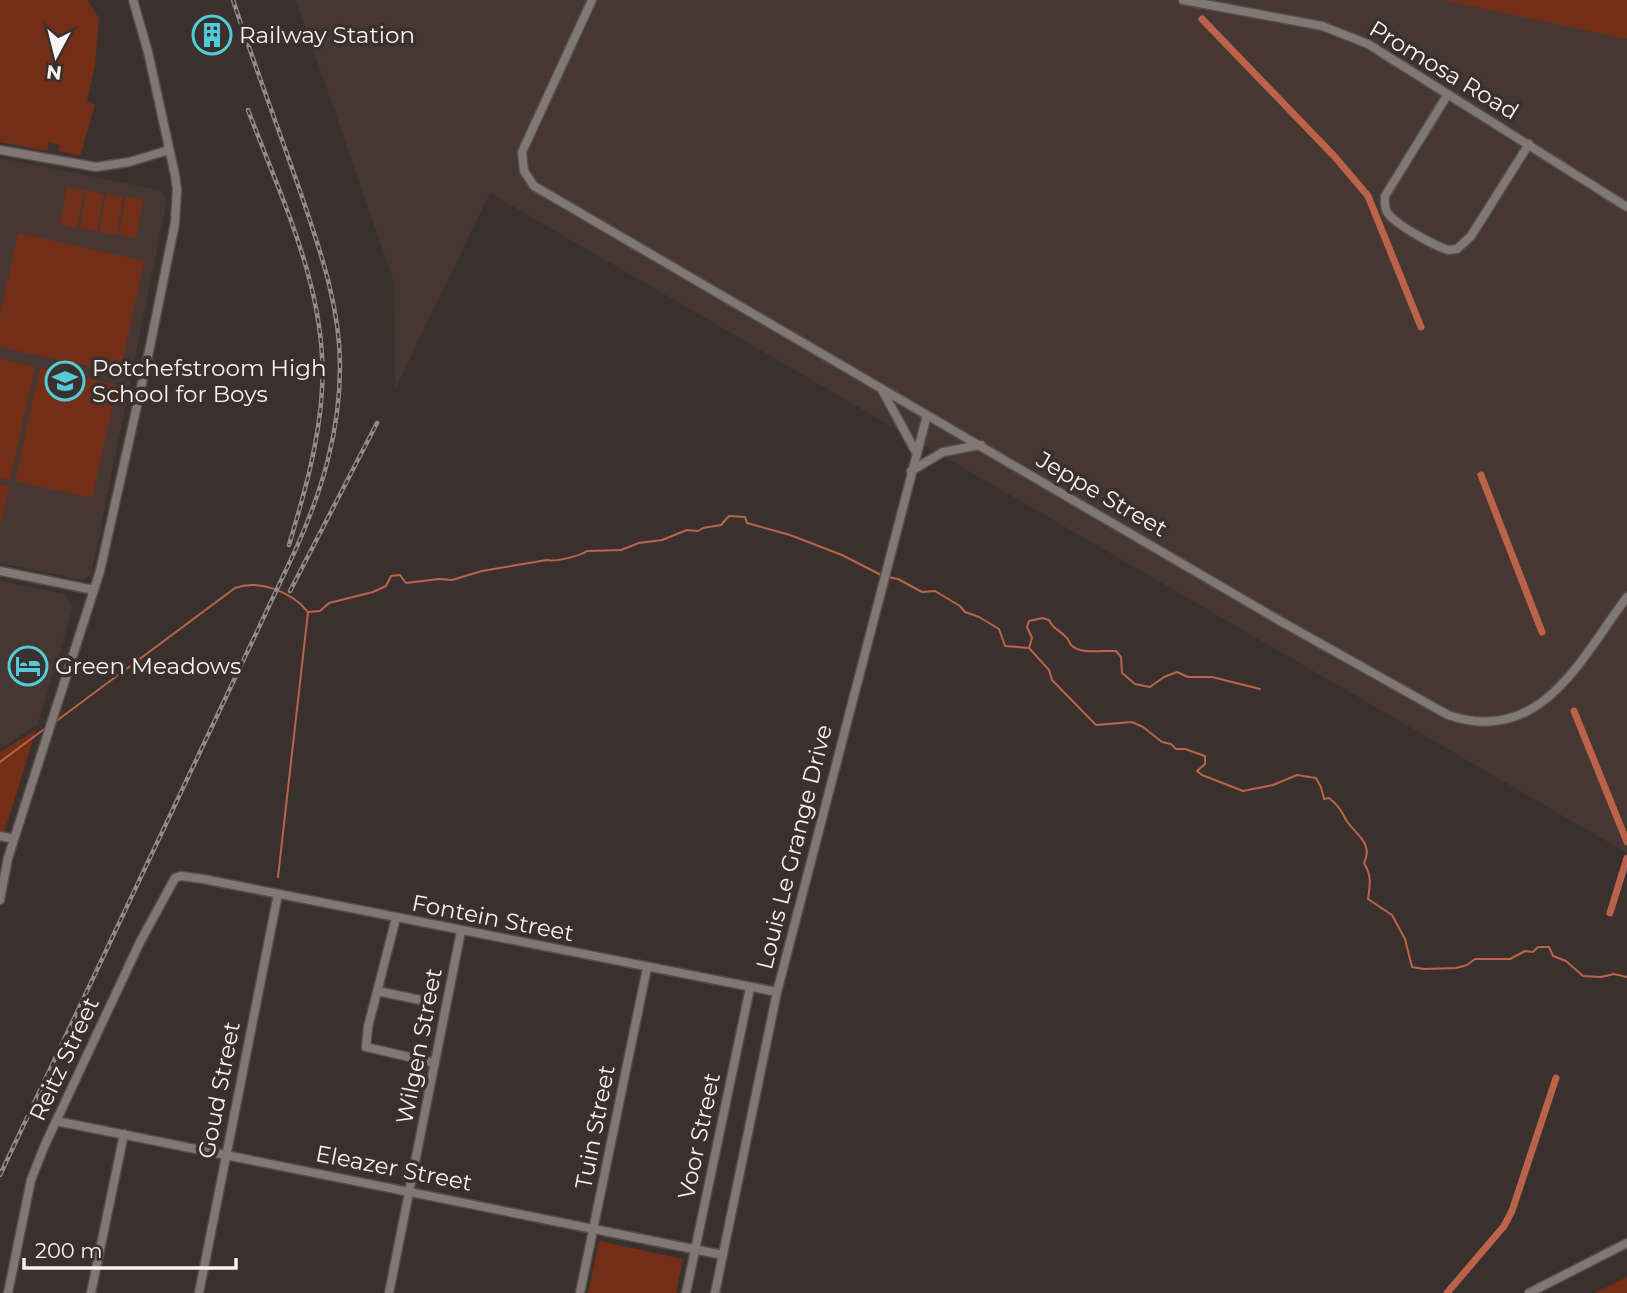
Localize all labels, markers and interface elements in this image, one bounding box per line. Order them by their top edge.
building icon: Railway Station [191,14,233,56]
street label: Promosa Road [1364,14,1524,126]
north arrow [21,21,91,91]
place label: Railway Station [239,21,415,49]
text: N [45,60,63,85]
place label: Potchefstroom High School for Boys [92,354,327,408]
school or university icon: Potchefstroom High School for Boys [44,360,86,402]
street label: Jeppe Street [1031,445,1172,543]
hotel icon: Green Meadows [7,645,49,687]
place label: Green Meadows [55,652,241,680]
street label: Louis Le Grange Drive [750,722,838,972]
street label: Fontein Street [410,889,576,947]
street label: Wilgen Street [390,966,448,1126]
street label: Reitz Street [23,993,105,1125]
street label: Goud Street [192,1019,246,1161]
street label: Tuin Street [569,1063,621,1191]
street label: Voor Street [672,1070,726,1202]
street label: Eleazer Street [313,1139,475,1197]
scale bar [24,1226,236,1270]
text: 200 m [35,1238,102,1263]

